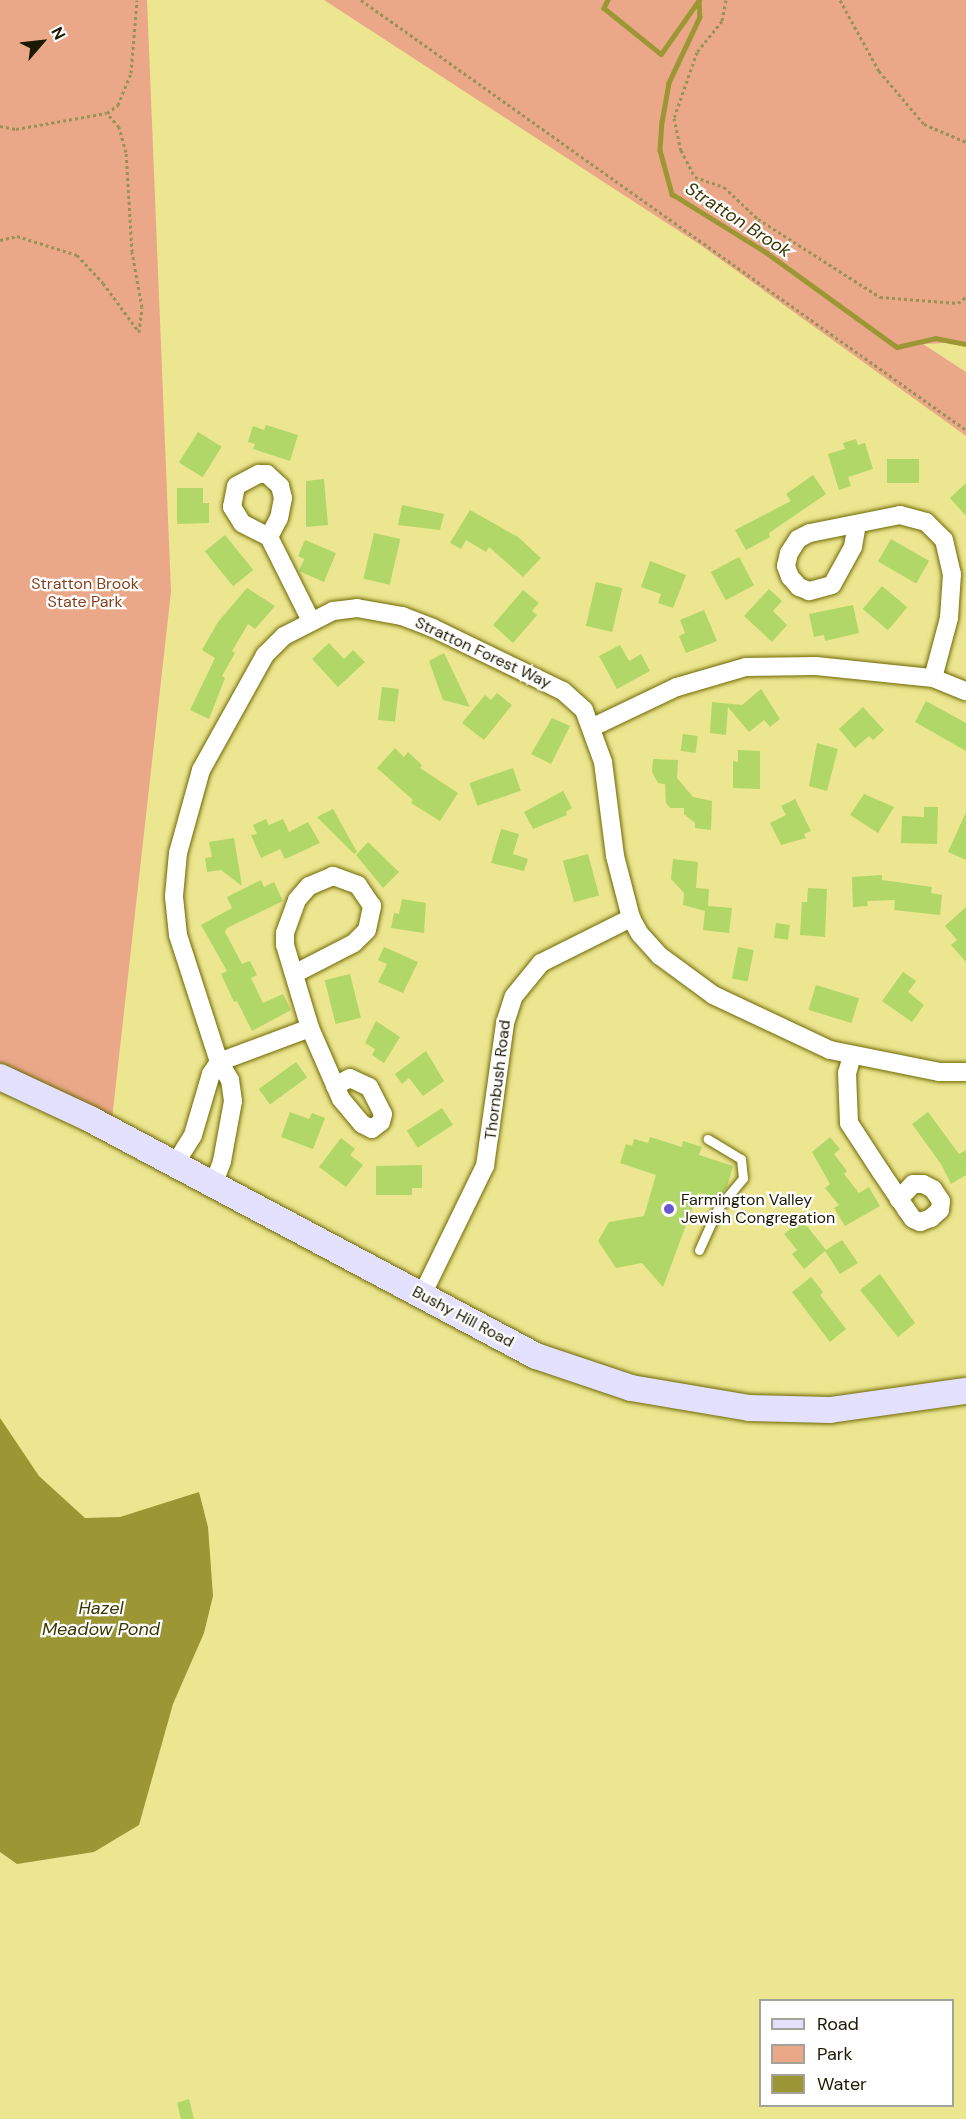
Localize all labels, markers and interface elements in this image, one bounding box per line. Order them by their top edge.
north arrow [12,12,72,72]
text: N [46,23,70,43]
water label: Stratton Brook [681,178,795,262]
park label: Stratton Brook State Park [31,574,139,612]
street label: Stratton Forest Way [412,613,554,693]
street label: Thornbush Road [481,1019,515,1141]
place label: Farmington Valley Jewish Congregation [681,1190,835,1228]
marker: Farmington Valley Jewish Congregation [662,1202,676,1216]
street label: Bushy Hill Road [409,1282,517,1352]
water label: Hazel Meadow Pond [42,1598,160,1640]
legend [759,1999,954,2107]
text: Road [817,2012,859,2036]
text: Park [817,2042,853,2066]
text: Water [817,2072,867,2096]

